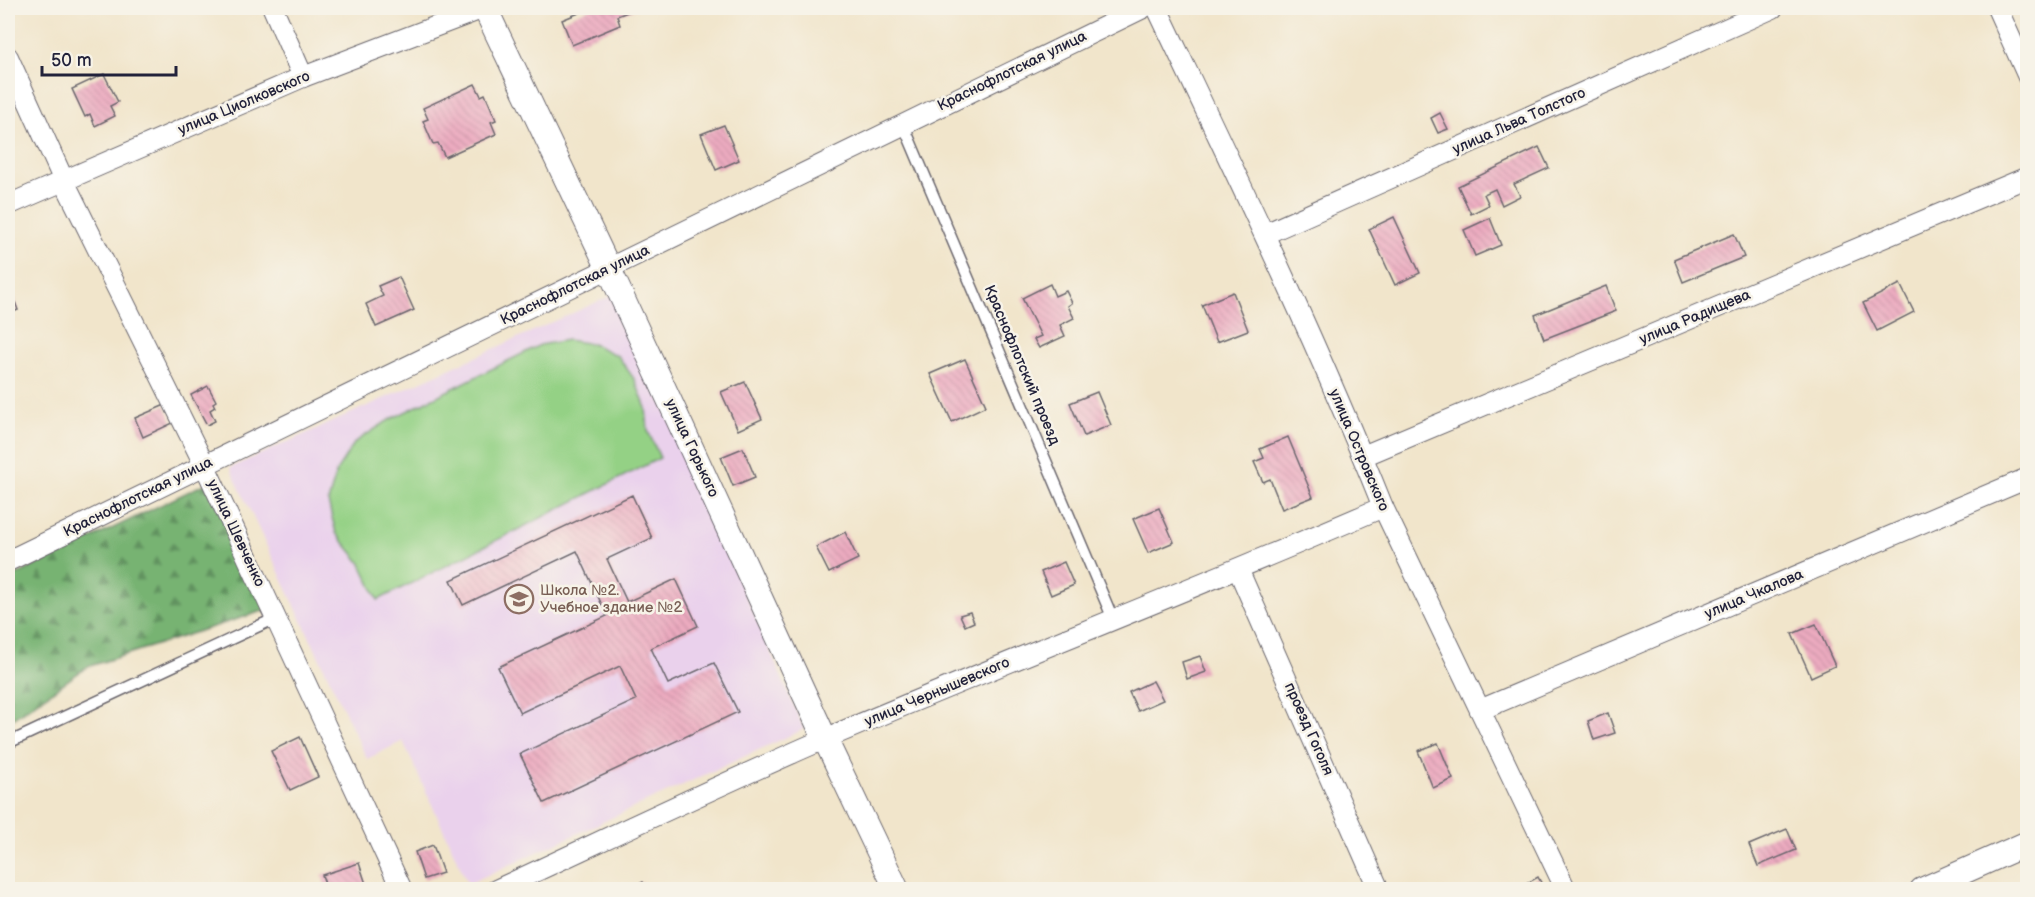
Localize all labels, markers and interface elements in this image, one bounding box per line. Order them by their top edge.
street label: Краснофлотская улица [934,27,1090,115]
scale bar [42,39,176,77]
text: 50 m [51,50,92,71]
street label: улица Циолковского [175,67,313,139]
street label: улица Льва Толстого [1450,83,1589,159]
street label: Краснофлотская улица [497,241,653,329]
street label: Краснофлотский проезд [980,282,1064,448]
street label: улица Радищева [1637,285,1753,349]
street label: улица Островского [1325,386,1393,514]
street label: улица Горького [661,396,723,500]
street label: Краснофлотская улица [60,453,216,541]
street label: улица Шевченко [203,476,269,590]
street label: улица Чкалова [1702,565,1806,623]
place label: Школа №2. Учебное здание №2 [540,581,682,617]
school or university icon: Школа №2. Учебное здание №2 [503,583,535,615]
street label: улица Чернышевского [862,653,1012,731]
street label: проезд Гоголя [1280,680,1338,778]

